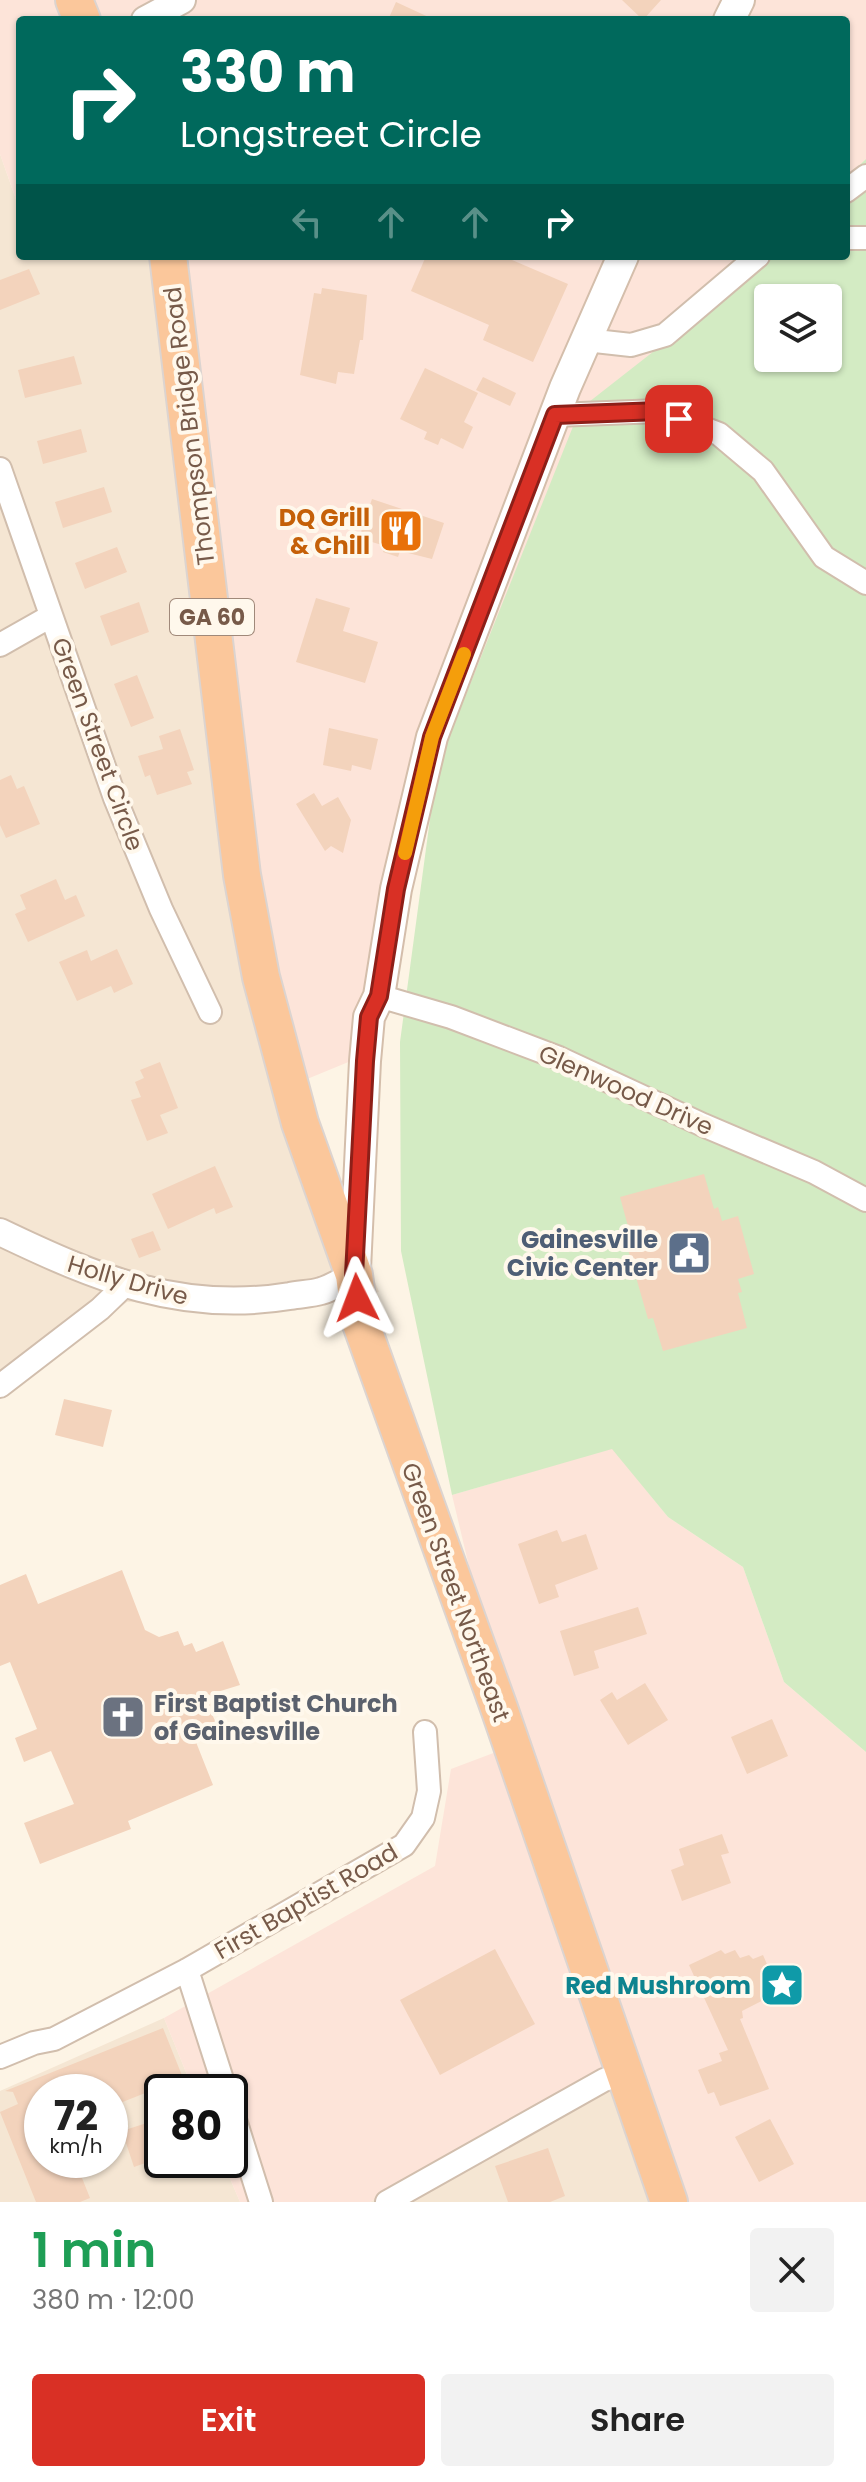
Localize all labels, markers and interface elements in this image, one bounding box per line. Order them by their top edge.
text: 330 m [180,33,355,112]
icon: right [48,48,152,152]
text: Longstreet Circle [180,109,482,160]
icon: left [285,200,329,244]
icon: ahead [369,200,413,244]
icon: ahead [453,200,497,244]
icon: right [537,200,581,244]
map controls [754,284,842,372]
button: layers [754,284,842,372]
street label: Thompson Bridge Road [156,285,222,567]
pin [645,385,713,453]
icon: arrive [657,397,701,441]
place label: DQ Grill & Chill [279,501,370,562]
restaurant icon: DQ Grill & Chill [377,507,425,555]
road number: GA 60 [170,599,254,635]
street label: Green Street Circle [44,633,152,855]
street label: Glenwood Drive [533,1037,719,1143]
place label: Gainesville Civic Center [507,1223,658,1284]
public building icon: Gainesville Civic Center [665,1229,713,1277]
street label: Holly Drive [64,1247,192,1313]
position arrow [315,1256,399,1340]
street label: Green Street Northeast [394,1458,518,1726]
place label: First Baptist Church of Gainesville [154,1687,398,1748]
church icon: First Baptist Church of Gainesville [99,1693,147,1741]
street label: First Baptist Road [208,1835,404,1967]
place icon: Red Mushroom [758,1961,806,2009]
place label: Red Mushroom [565,1969,751,2002]
speed limit sign: 80 [144,2074,248,2178]
text: 72 [54,2088,98,2144]
text: km/h [49,2132,103,2160]
text: 1 min [32,2217,156,2284]
button: close [750,2228,834,2312]
text: 380 m · 12:00 [32,2282,195,2318]
button: Exit [32,2374,425,2466]
button: Share [441,2374,834,2466]

